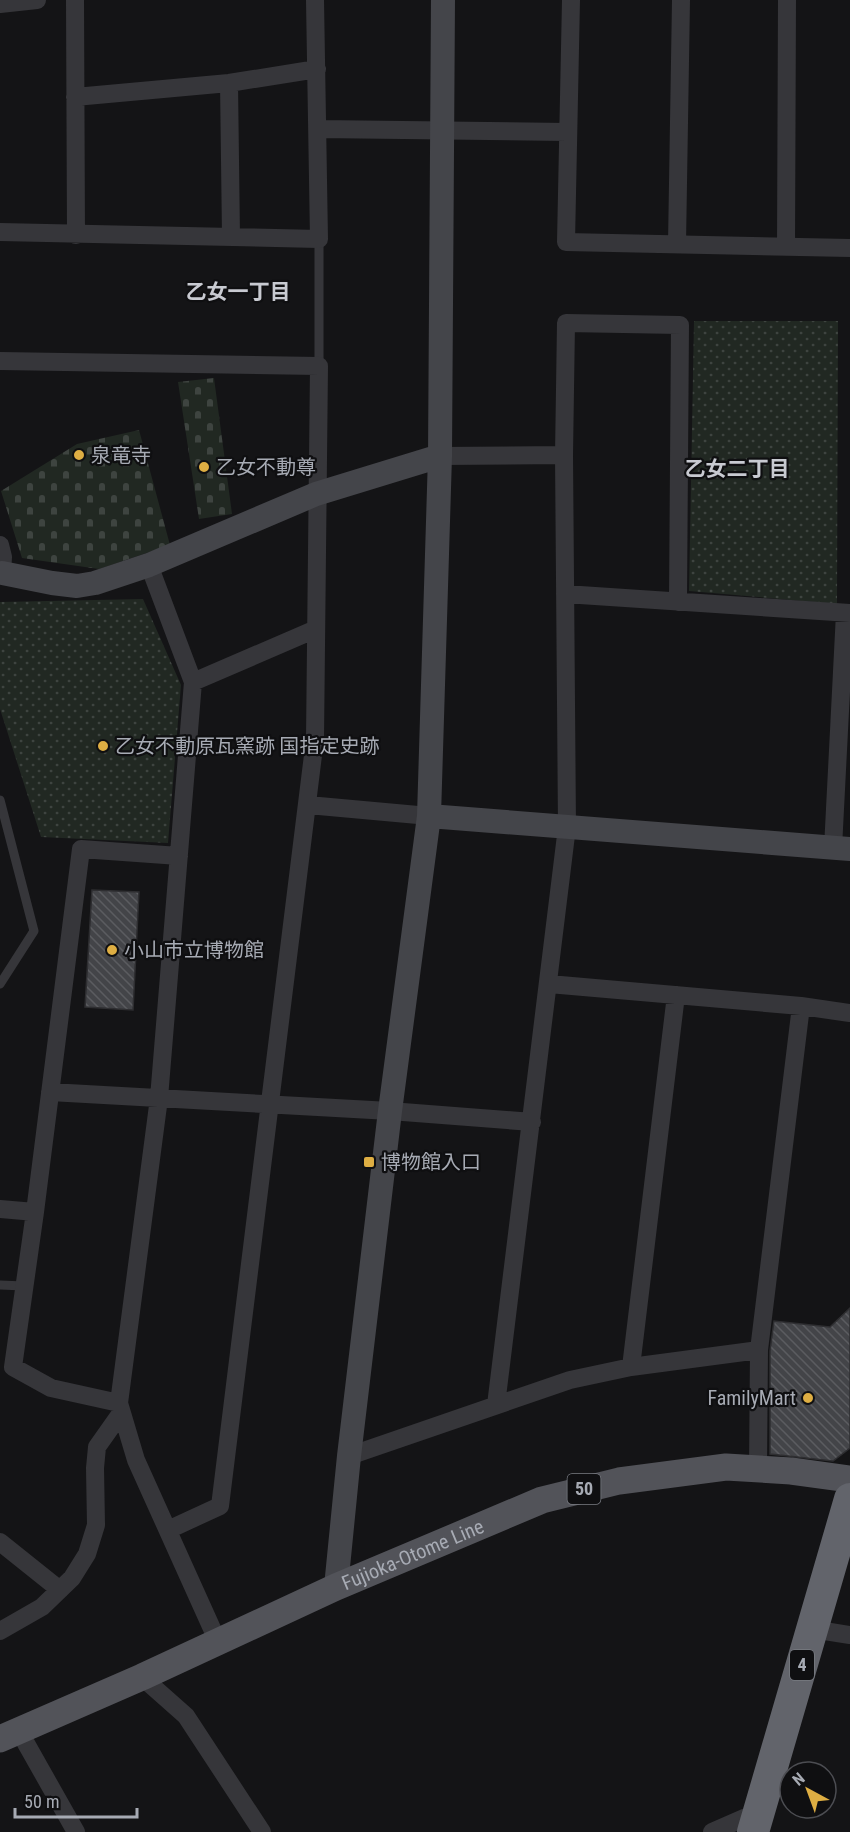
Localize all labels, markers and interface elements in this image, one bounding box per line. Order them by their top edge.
district label: 乙女一丁目 [186,280,291,304]
place label: 泉竜寺 [91,443,151,467]
marker: 泉竜寺 [72,448,86,462]
place label: 乙女不動尊 [216,455,316,479]
district label: 乙女二丁目 [685,457,790,481]
marker: 乙女不動尊 [197,460,211,474]
place label: 乙女不動原瓦窯跡 国指定史跡 [115,734,380,758]
marker: 乙女不動原瓦窯跡 国指定史跡 [96,739,110,753]
place label: 小山市立博物館 [124,938,264,962]
marker: 小山市立博物館 [105,943,119,957]
place label: 博物館入口 [381,1150,481,1174]
marker: 博物館入口 [362,1155,376,1169]
place label: FamilyMart [707,1386,796,1410]
marker: FamilyMart [801,1391,815,1405]
road number: 50 [568,1474,600,1504]
street label: Fujioka-Otome Line [338,1514,487,1595]
road number: 4 [790,1650,814,1680]
north arrow [778,1760,838,1820]
text: N [789,1769,808,1789]
scale bar [15,1781,136,1819]
text: 50 m [24,1791,59,1812]

